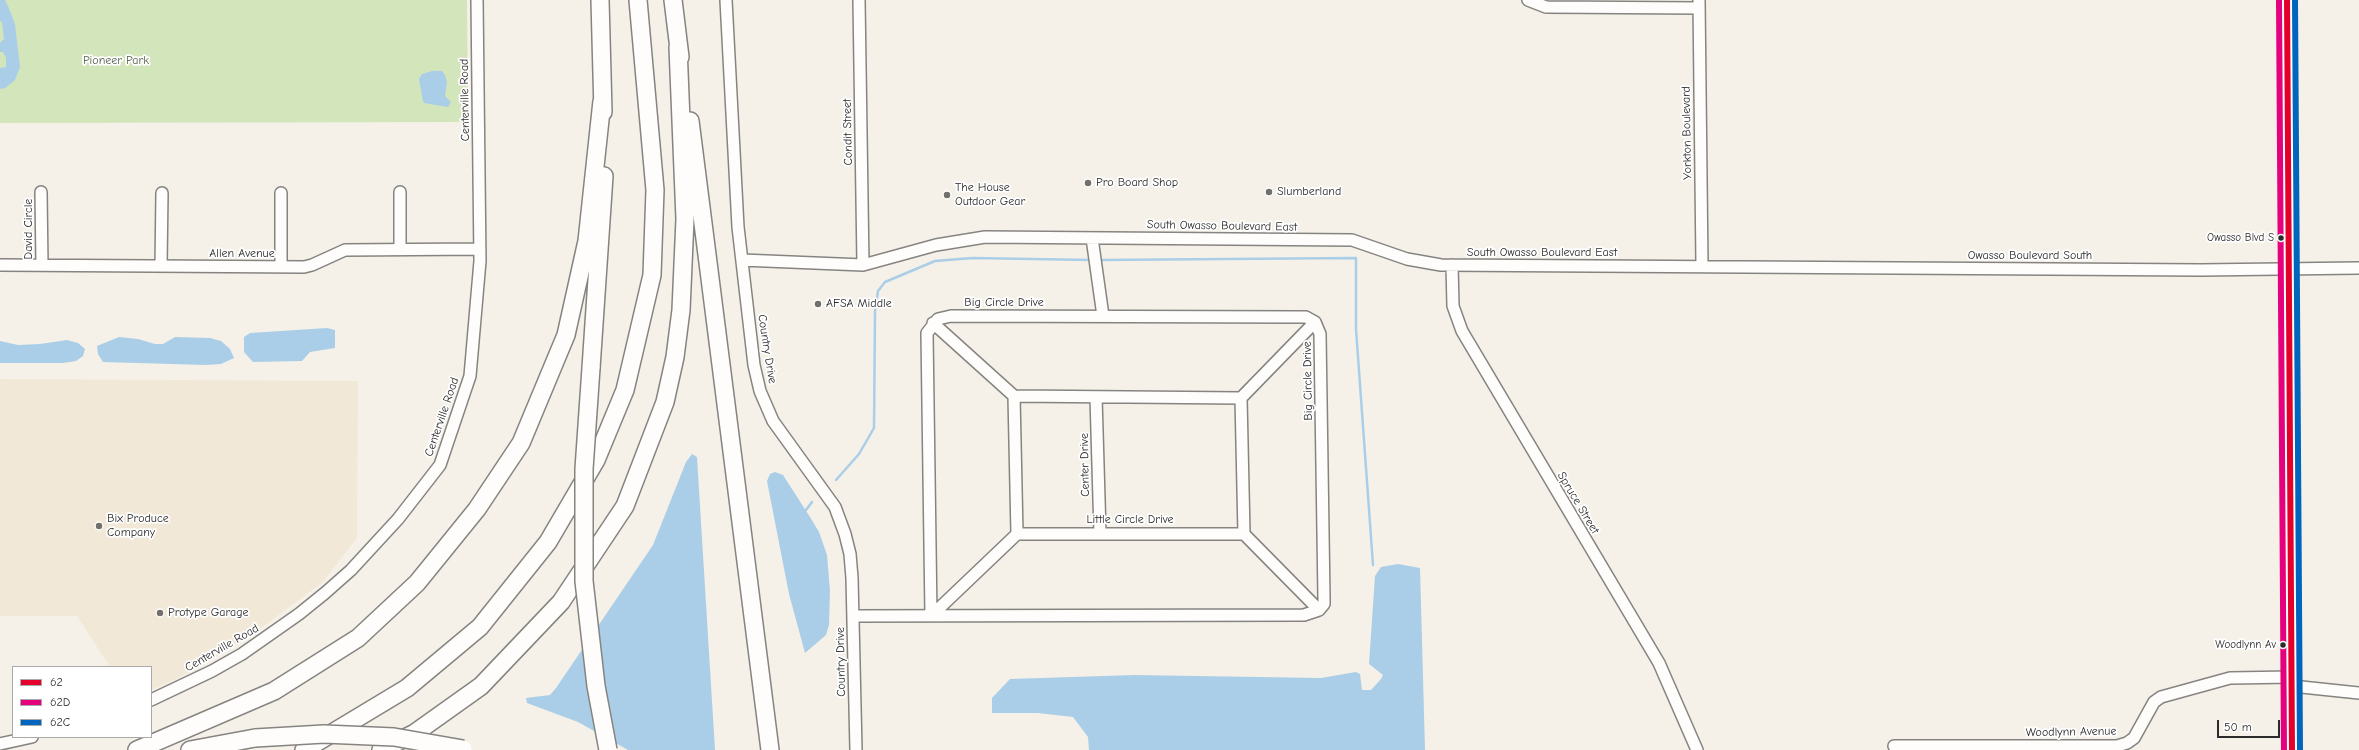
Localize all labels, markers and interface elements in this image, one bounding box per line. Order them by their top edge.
park label: Pioneer Park [83,54,149,68]
street label: Centerville Road [457,58,473,142]
street label: Yorkton Boulevard [1679,86,1695,180]
street label: Condit Street [840,98,856,166]
place label: Pro Board Shop [1096,176,1178,190]
marker: Pro Board Shop [1083,178,1093,188]
place label: The House Outdoor Gear [955,181,1025,209]
place label: Slumberland [1277,185,1341,199]
marker: Slumberland [1264,187,1274,197]
marker: The House Outdoor Gear [942,190,952,200]
street label: David Circle [22,199,36,259]
street label: South Owasso Boulevard East [1147,217,1297,235]
place label: Owasso Blvd S [2207,231,2274,245]
marker: Owasso Blvd S [2276,233,2286,243]
street label: South Owasso Boulevard East [1467,246,1617,260]
street label: Allen Avenue [209,247,275,261]
street label: Owasso Boulevard South [1968,249,2092,263]
street label: Big Circle Drive [964,296,1044,310]
place label: AFSA Middle [826,297,892,311]
marker: AFSA Middle [813,299,823,309]
street label: Country Drive [754,313,780,385]
street label: Big Circle Drive [1300,341,1316,421]
street label: Centerville Road [422,376,462,458]
street label: Center Drive [1077,433,1093,497]
street label: Spruce Street [1554,469,1602,537]
place label: Bix Produce Company [107,512,169,540]
street label: Little Circle Drive [1087,513,1173,527]
marker: Bix Produce Company [94,521,104,531]
place label: Protype Garage [168,606,249,620]
marker: Protype Garage [155,608,165,618]
street label: Centerville Road [183,621,261,675]
street label: Country Drive [833,627,849,697]
place label: Woodlynn Av [2215,638,2276,652]
marker: Woodlynn Av [2278,640,2288,650]
legend [12,666,152,738]
text: 62 [50,675,63,689]
text: 62D [50,695,70,709]
scale bar [2219,712,2282,738]
text: 62C [50,715,70,729]
text: 50 m [2224,720,2252,734]
street label: Woodlynn Avenue [2025,724,2117,740]

